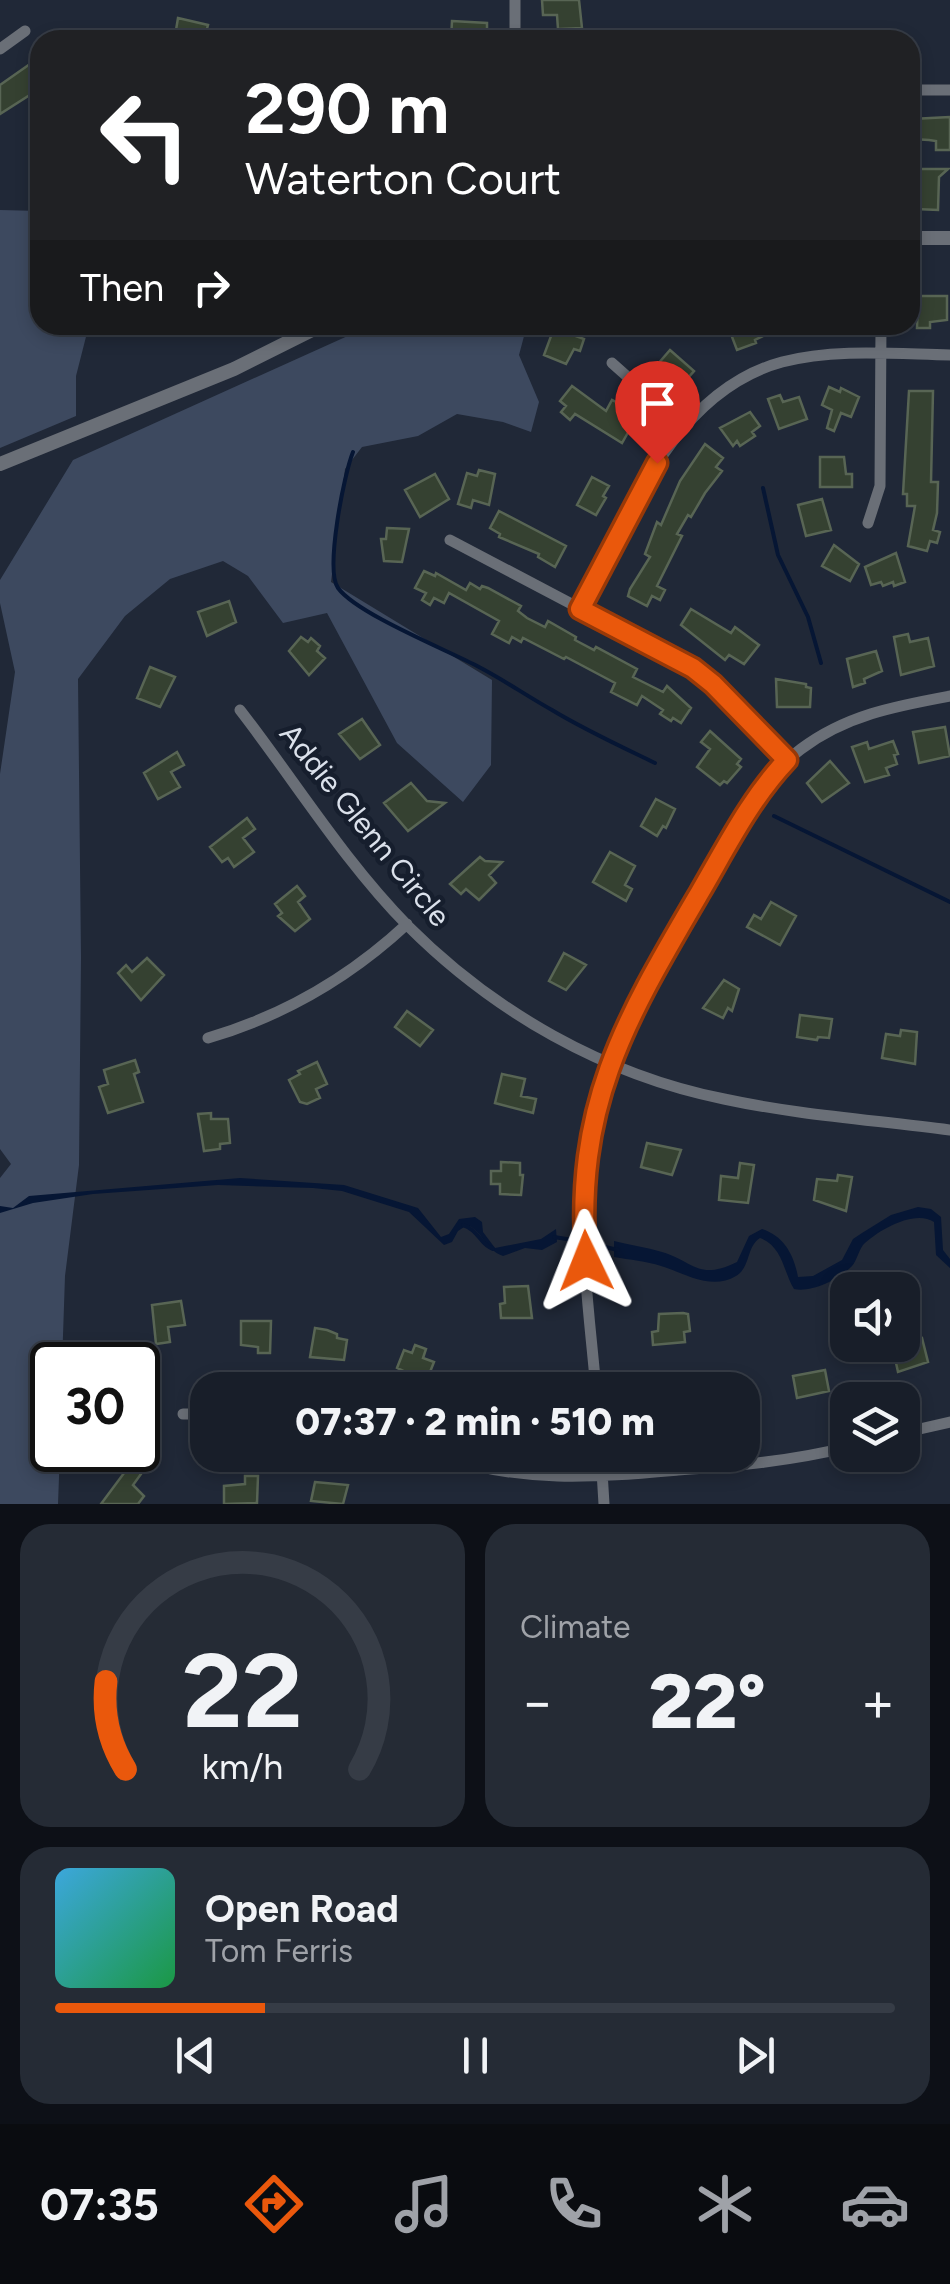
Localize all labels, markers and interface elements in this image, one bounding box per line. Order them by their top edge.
text: 290 m [245,66,449,151]
icon: left [80,70,210,200]
text: Waterton Court [245,151,561,205]
icon: right [184,260,239,315]
text: Then [80,265,164,311]
pin [615,361,700,464]
icon: arrive [630,376,685,431]
street label: Addie Glenn Circle [272,716,459,934]
position arrow [534,1209,638,1313]
map controls [830,1272,920,1472]
button: sound [830,1272,920,1362]
speed limit sign: 30 [30,1342,160,1472]
button: layers [830,1382,920,1472]
text: 07:37 · 2 min · 510 m [295,1399,655,1445]
text: Climate [520,1608,631,1646]
text: 22 [182,1628,303,1753]
text: 22° [649,1657,766,1747]
text: − [520,1669,554,1735]
text: + [861,1669,895,1735]
text: km/h [202,1745,283,1788]
text: Open Road [205,1886,399,1932]
text: Tom Ferris [205,1932,353,1970]
icon: previous [168,2028,223,2083]
icon: pause [448,2028,503,2083]
icon: next [728,2028,783,2083]
icon: directions [239,2169,309,2239]
icon: music [389,2169,459,2239]
icon: phone [539,2169,609,2239]
icon: climate [690,2169,760,2239]
icon: car [840,2169,910,2239]
text: 07:35 [40,2177,159,2231]

